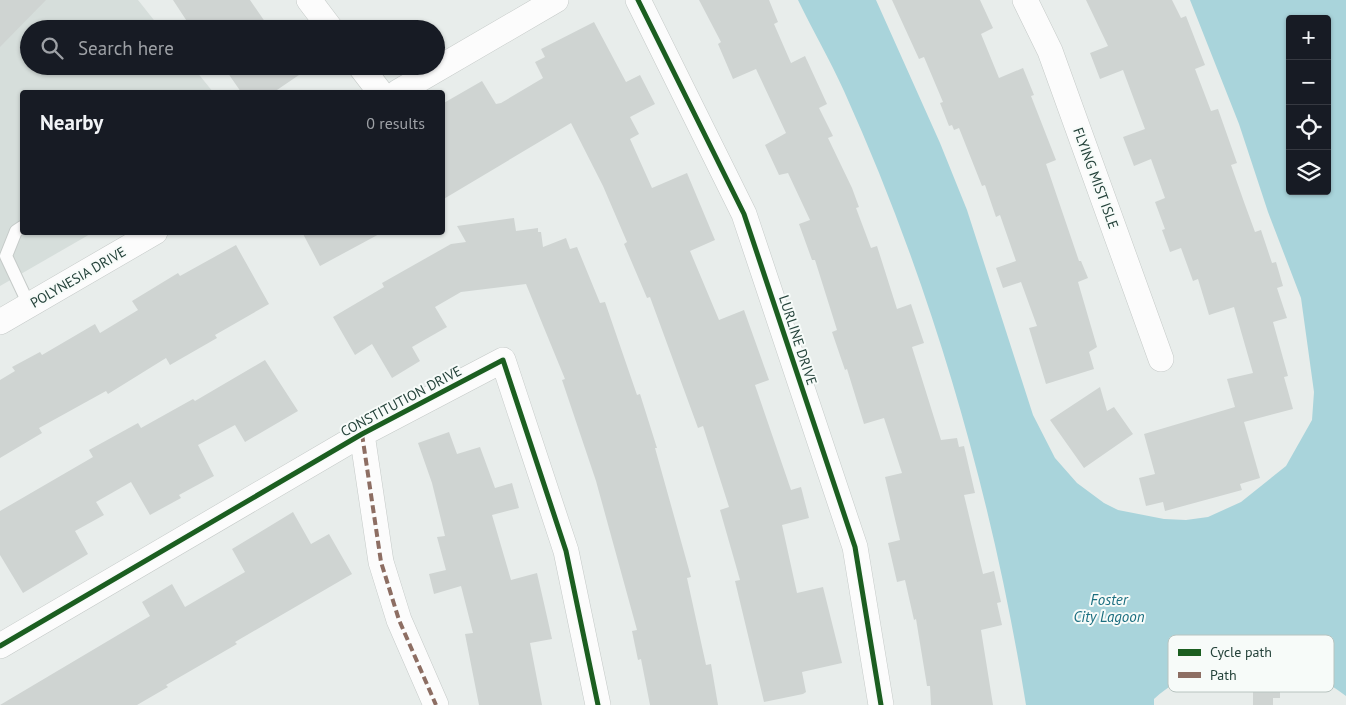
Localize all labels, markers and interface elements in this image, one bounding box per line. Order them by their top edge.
map controls [1286,15,1331,195]
button: + [1286,15,1331,60]
search box [20,20,445,75]
icon: search [38,34,66,62]
text: Search here [78,36,174,60]
button: − [1286,60,1331,105]
button: locate [1286,105,1331,150]
text: Nearby [40,109,103,136]
text: 0 results [366,113,425,133]
street label: FLYING MIST ISLE [1069,125,1123,231]
button: layers [1286,150,1331,195]
street label: POLYNESIA DRIVE [27,242,129,312]
street label: LURLINE DRIVE [775,293,821,387]
street label: CONSTITUTION DRIVE [337,362,465,440]
water label: Foster City Lagoon [1073,590,1145,626]
legend [1168,635,1334,692]
text: Cycle path [1210,643,1272,661]
text: Path [1210,666,1237,684]

